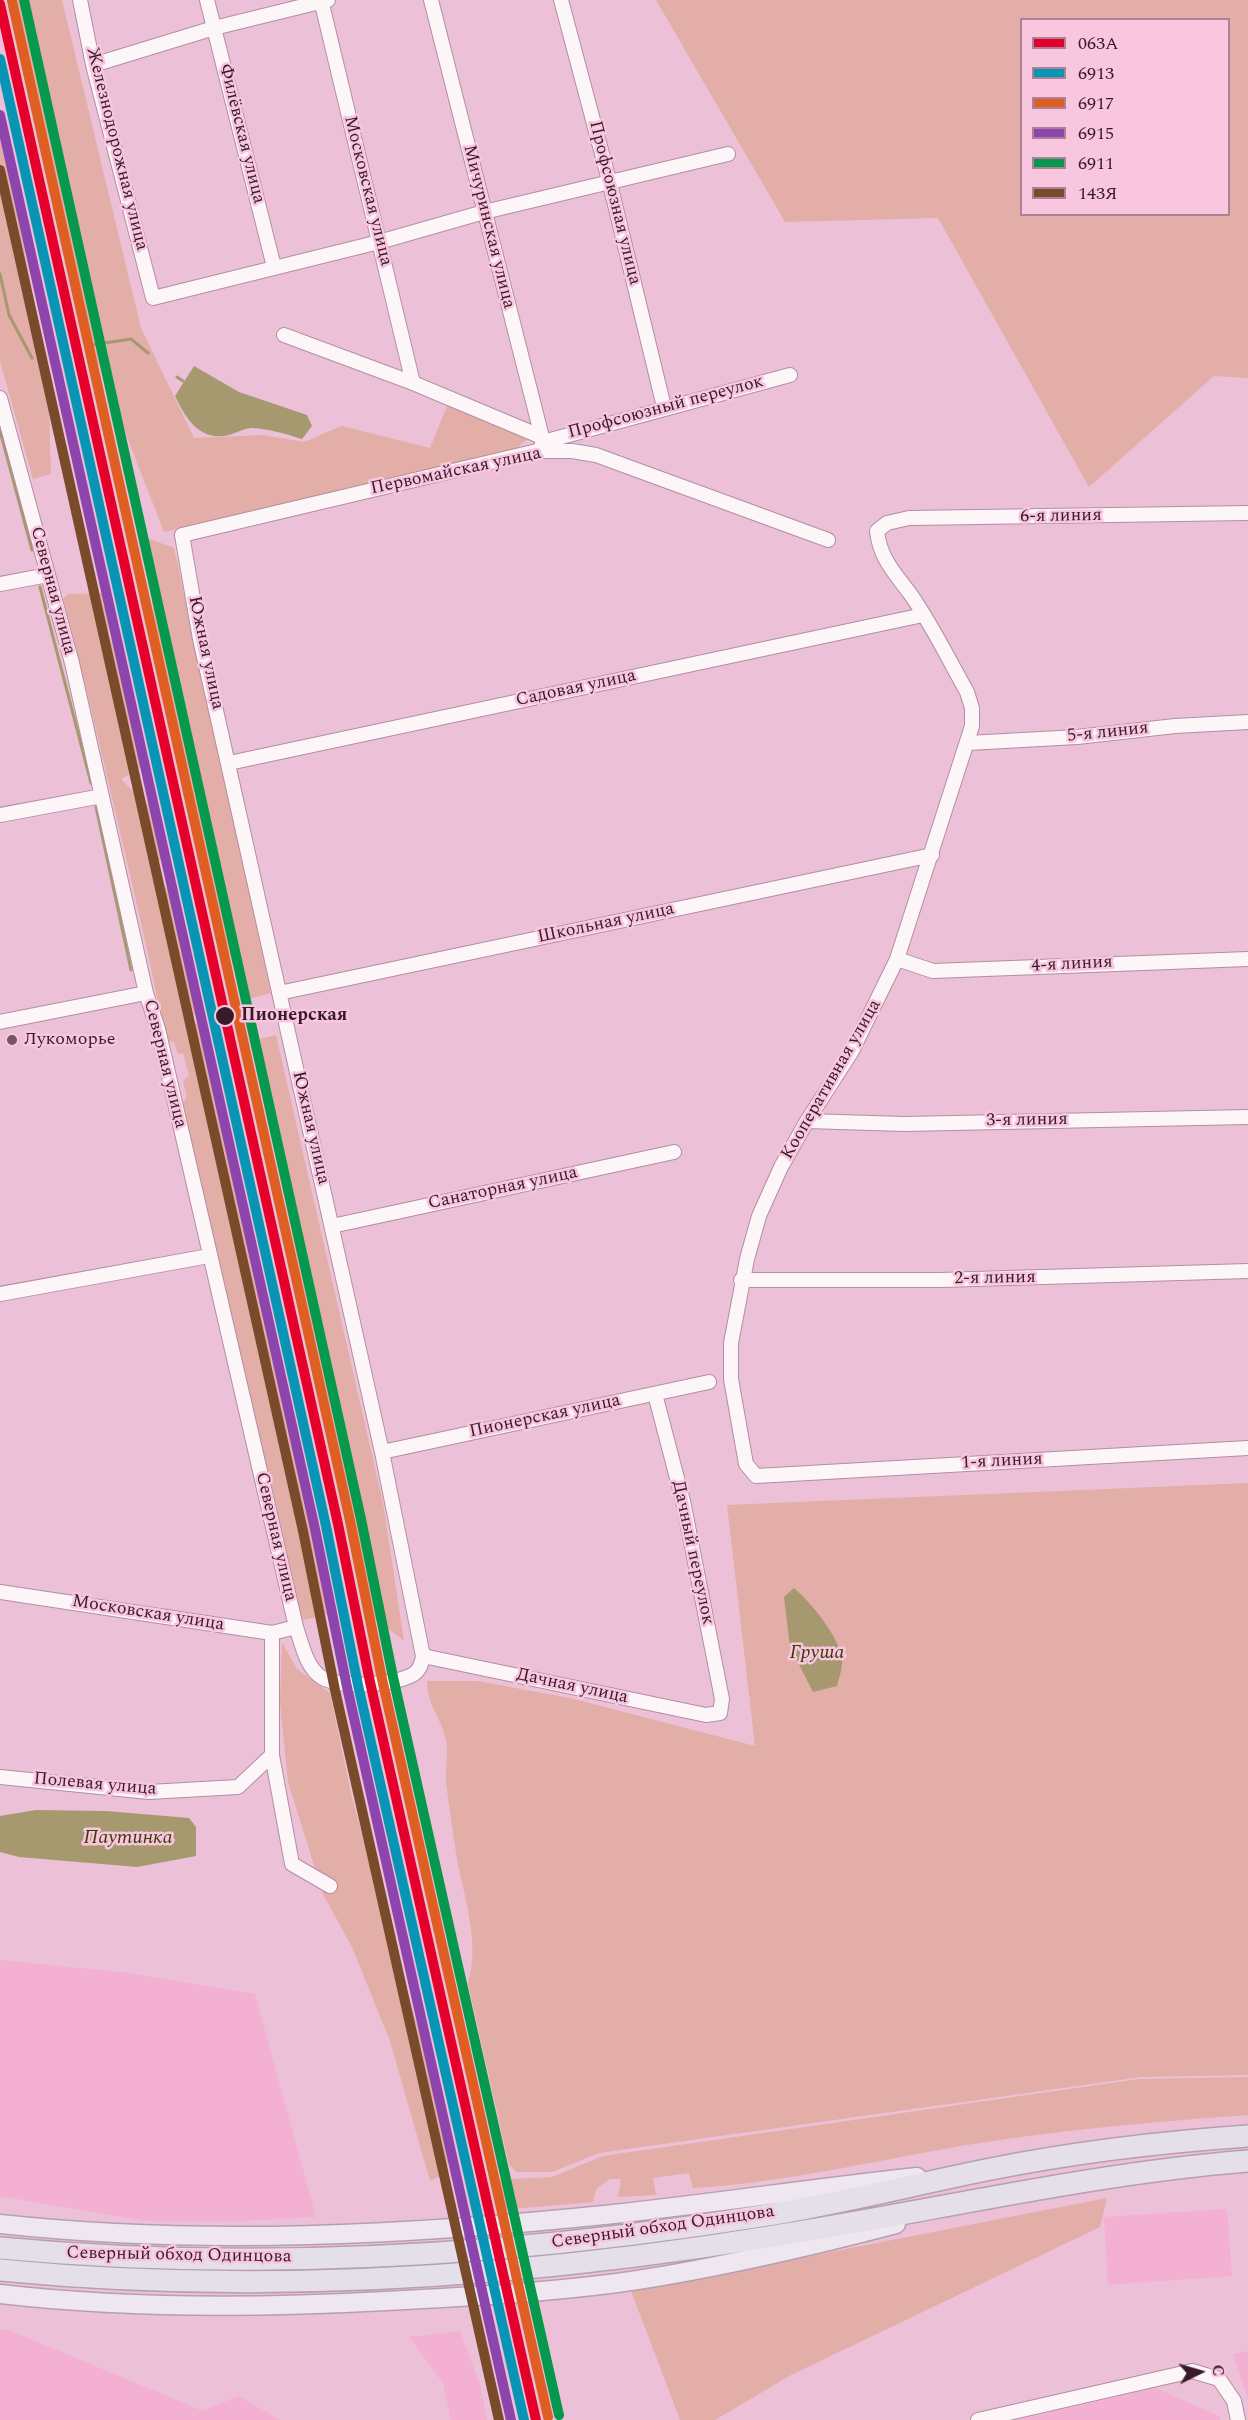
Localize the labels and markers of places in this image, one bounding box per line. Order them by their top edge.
marker: Пионерская [214,1005,236,1027]
place label: Пионерская [241,1005,347,1027]
place label: Лукоморье [24,1029,115,1051]
marker: Лукоморье [5,1033,19,1047]

